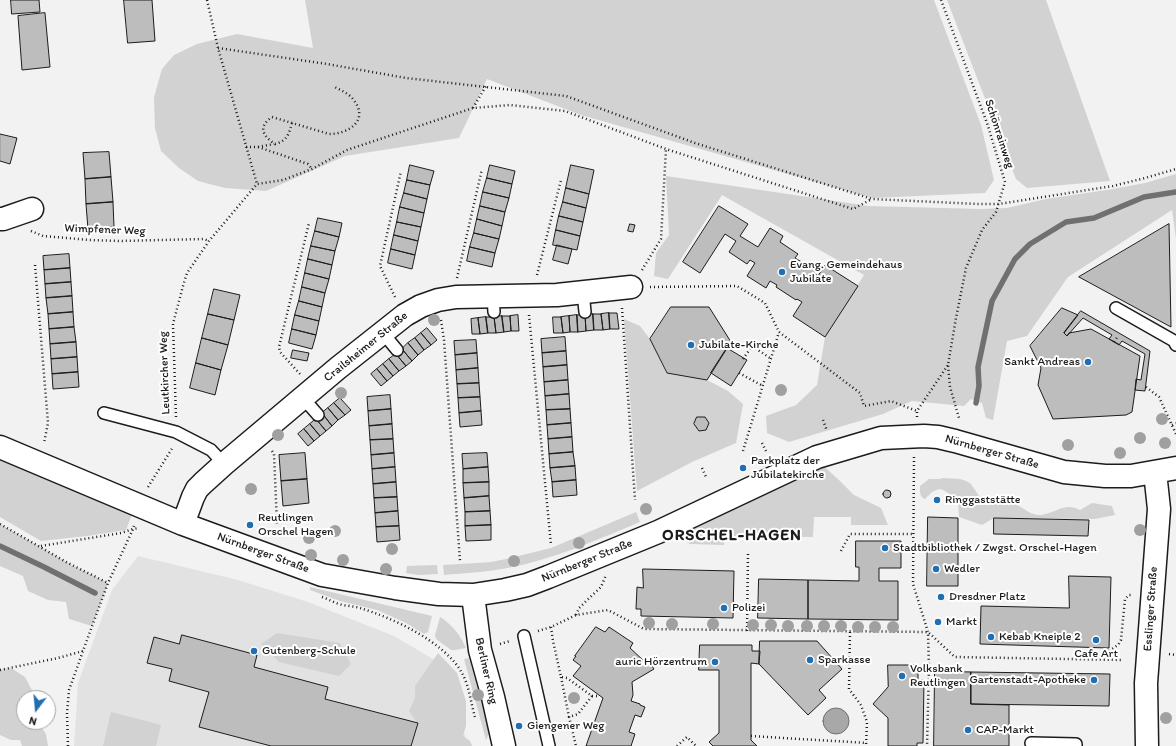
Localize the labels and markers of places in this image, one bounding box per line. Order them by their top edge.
place label: Evang. Gemeindehaus Jubilate [790,258,902,286]
marker: Evang. Gemeindehaus Jubilate [777,267,787,277]
place label: Jubilate-Kirche [699,338,779,352]
marker: Jubilate-Kirche [686,340,696,350]
place label: Sankt Andreas [1004,355,1080,369]
marker: Sankt Andreas [1083,357,1093,367]
place label: Parkplatz der Jubilatekirche [751,454,824,482]
marker: Parkplatz der Jubilatekirche [738,463,748,473]
place label: Ringgaststätte [945,493,1021,507]
marker: Ringgaststätte [932,495,942,505]
place label: Reutlingen Orschel Hagen [258,511,334,539]
marker: Reutlingen Orschel Hagen [245,520,255,530]
place label: Stadtbibliothek / Zwgst. Orschel-Hagen [893,541,1097,555]
marker: Stadtbibliothek / Zwgst. Orschel-Hagen [880,543,890,553]
place label: Wedler [944,562,980,576]
marker: Wedler [931,564,941,574]
place label: Dresdner Platz [949,590,1026,604]
marker: Dresdner Platz [936,592,946,602]
place label: Polizei [732,601,765,615]
marker: Polizei [719,603,729,613]
place label: Markt [946,615,977,629]
marker: Markt [933,617,943,627]
place label: Kebab Kneiple 2 [999,630,1081,644]
marker: Kebab Kneiple 2 [986,632,996,642]
marker: Cafe Art [1091,635,1101,645]
place label: Gutenberg-Schule [262,644,356,658]
marker: Gutenberg-Schule [249,646,259,656]
place label: Cafe Art [1074,647,1118,661]
place label: Sparkasse [818,653,870,667]
place label: auric Hörzentrum [615,655,707,669]
marker: Sparkasse [805,655,815,665]
marker: auric Hörzentrum [710,657,720,667]
place label: Volksbank Reutlingen [910,662,965,690]
marker: Volksbank Reutlingen [897,671,907,681]
place label: Gartenstadt-Apotheke [969,673,1086,687]
marker: Gartenstadt-Apotheke [1089,675,1099,685]
place label: Giengener Weg [527,719,604,733]
marker: Giengener Weg [514,721,524,731]
place label: CAP-Markt [976,723,1034,737]
marker: CAP-Markt [963,725,973,735]

